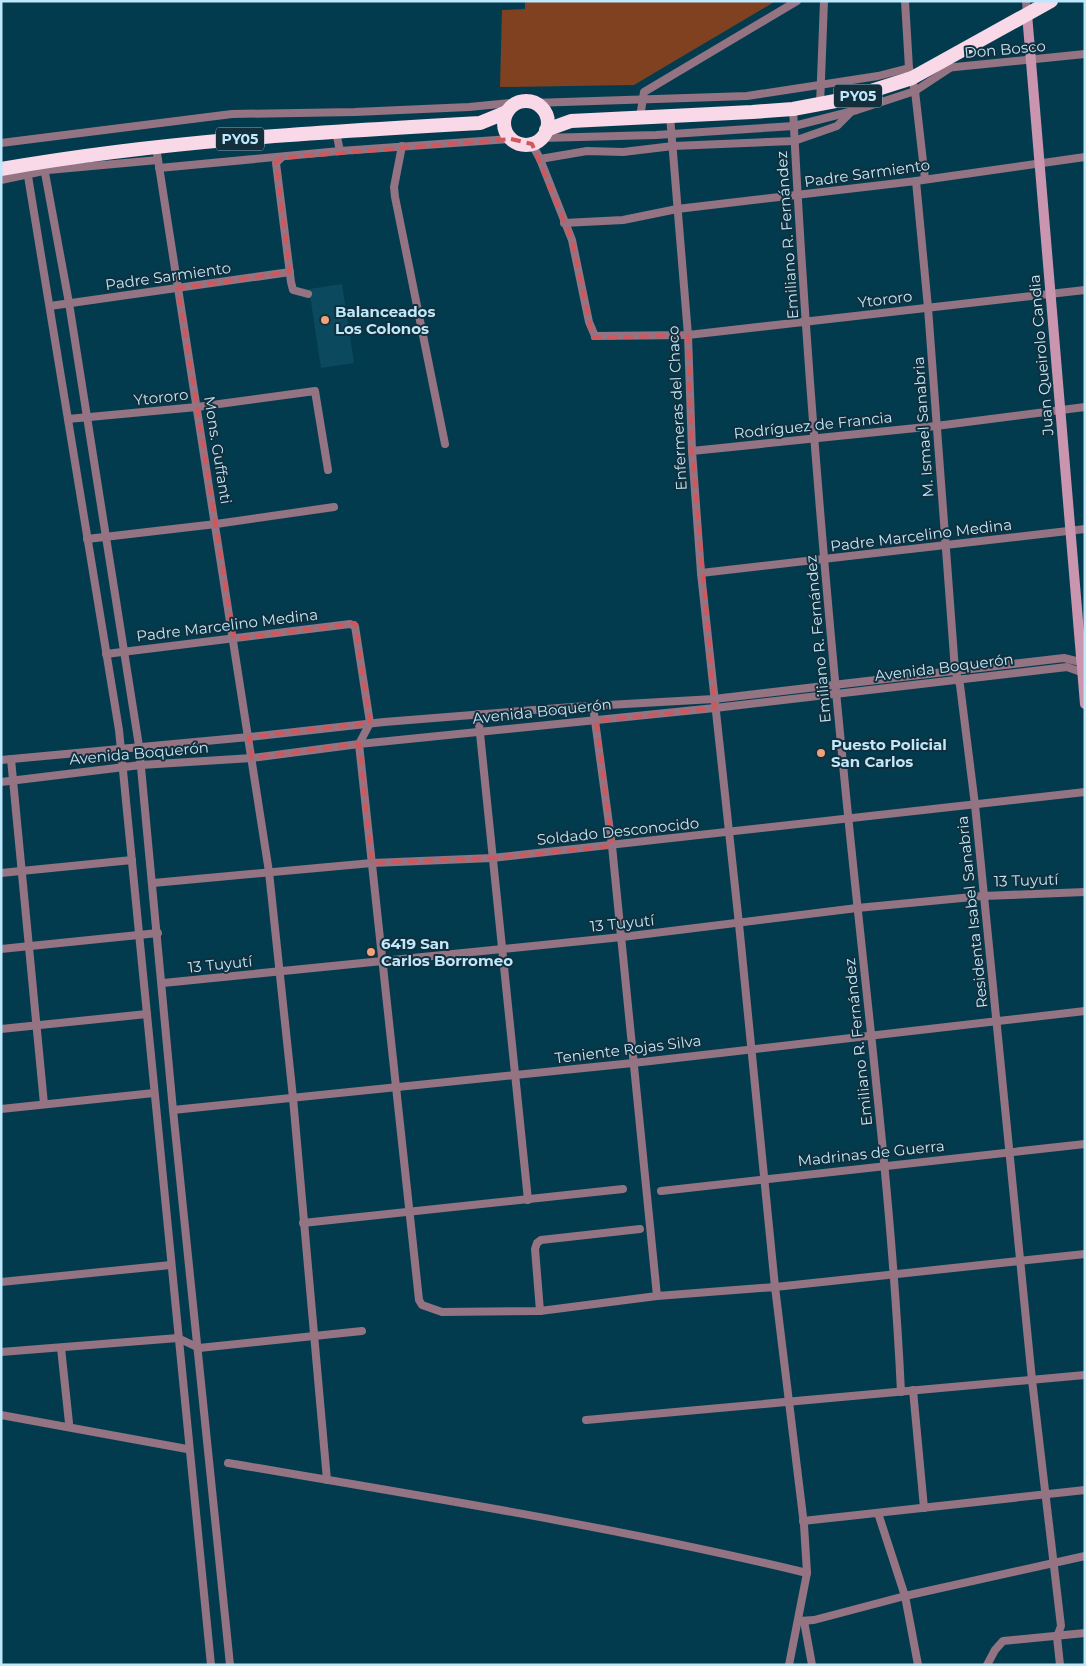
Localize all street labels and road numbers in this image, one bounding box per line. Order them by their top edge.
street label: Don Bosco [964,36,1046,62]
road number: PY05 [834,84,882,108]
road number: PY05 [216,128,264,150]
street label: Emiliano R. Fernández [772,150,802,320]
street label: Padre Sarmiento [803,155,931,191]
street label: Padre Sarmiento [104,258,232,294]
street label: Juan Queirolo Candia [1025,274,1058,437]
street label: Ytororo [857,286,913,312]
street label: Enfermeras del Chaco [663,325,691,491]
street label: M. Ismael Sanabria [909,356,937,498]
street label: Ytororo [133,385,189,409]
street label: Mons. Guffanti [200,395,236,505]
street label: Rodríguez de Francia [733,407,893,443]
street label: Padre Marcelino Medina [829,514,1013,556]
street label: Emiliano R. Fernández [801,554,835,724]
street label: Padre Marcelino Medina [135,604,319,646]
street label: Avenida Boquerón [873,649,1015,685]
street label: Avenida Boquerón [471,694,613,728]
street label: Avenida Boquerón [69,737,209,769]
street label: Soldado Desconocido [536,813,700,849]
street label: Residenta Isabel Sanabria [952,815,992,1009]
street label: 13 Tuyutí [993,869,1060,891]
street label: 13 Tuyutí [589,910,656,936]
street label: 13 Tuyutí [187,951,254,977]
street label: Emiliano R. Fernández [840,957,876,1127]
street label: Teniente Rojas Silva [554,1031,702,1067]
street label: Madrinas de Guerra [797,1136,945,1170]

